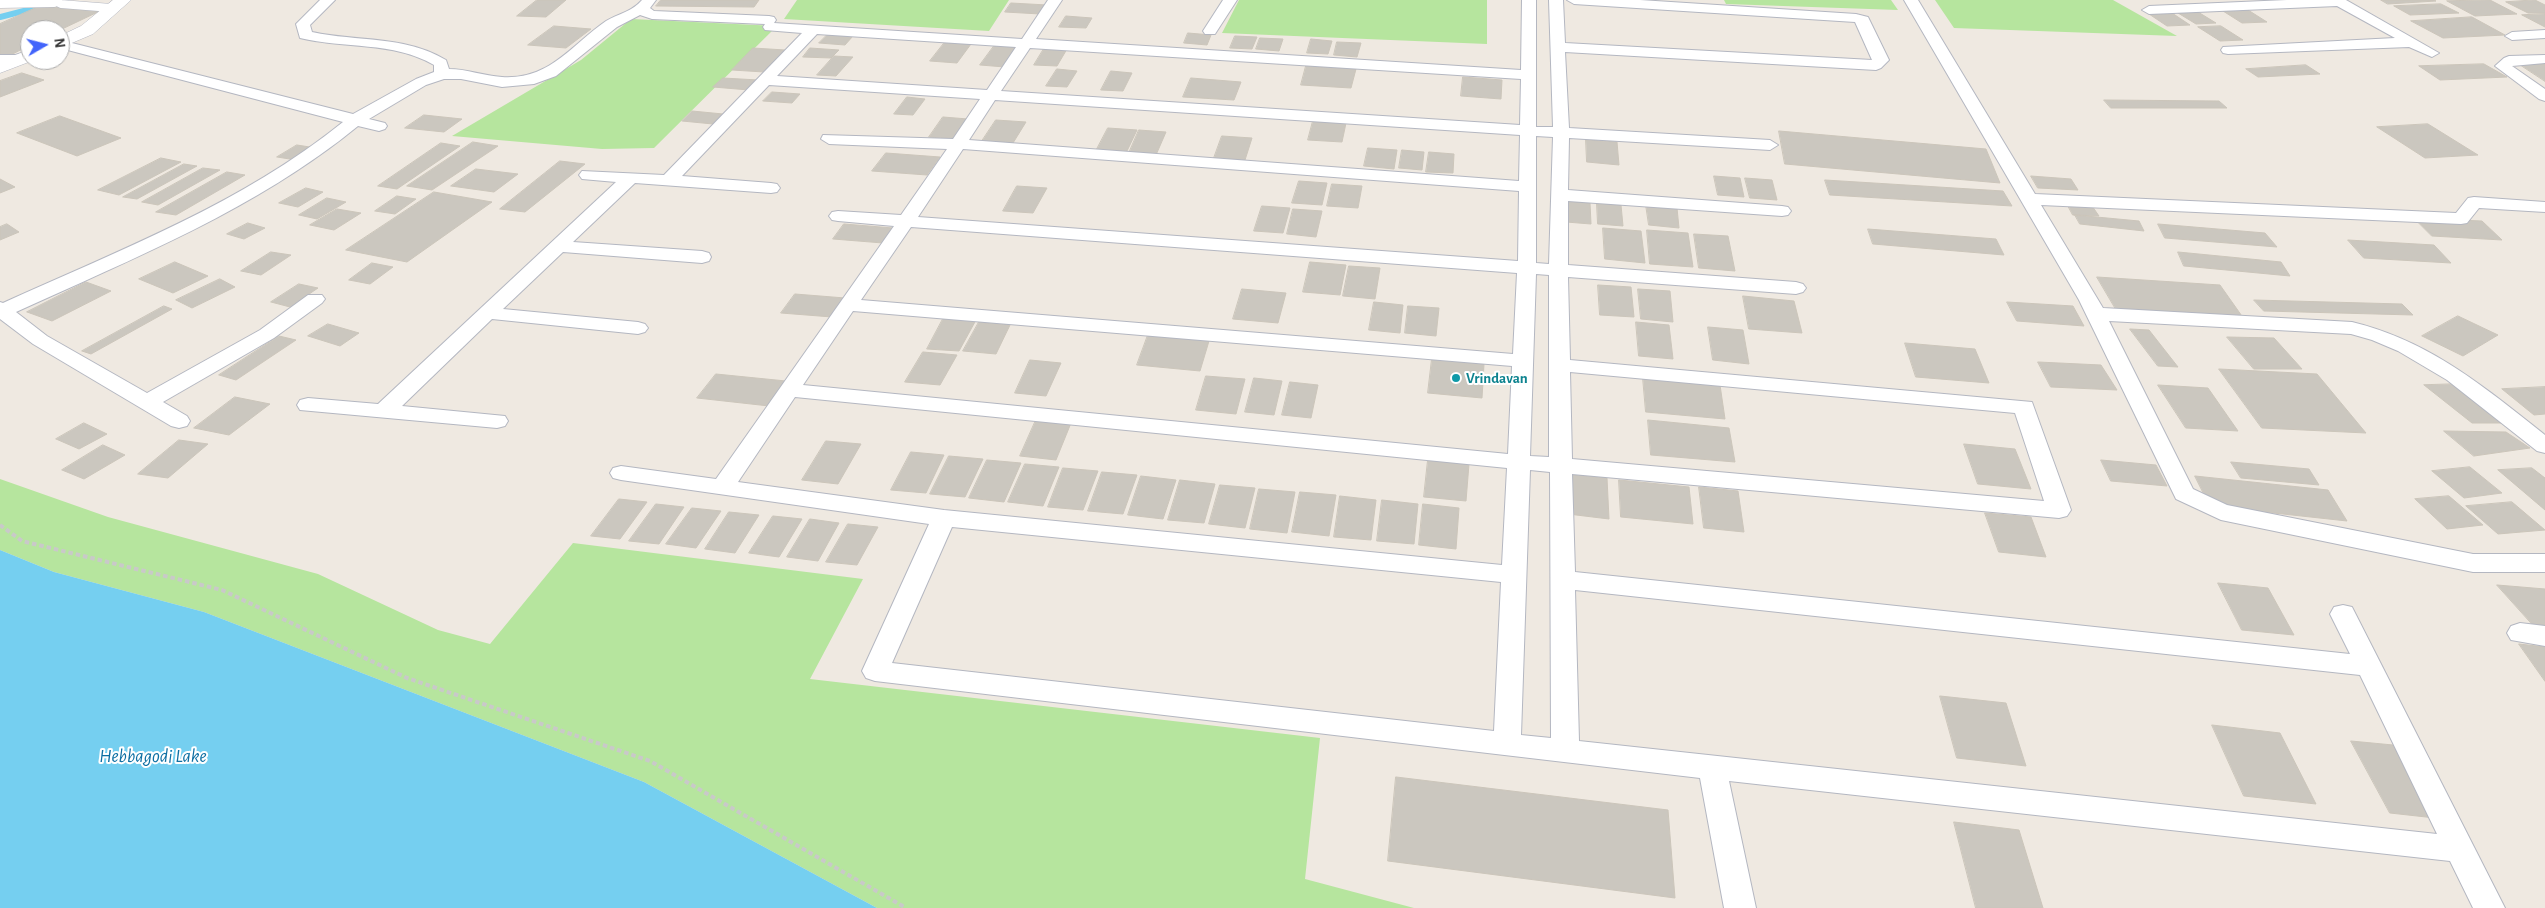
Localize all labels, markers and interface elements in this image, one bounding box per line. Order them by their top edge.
north arrow [20,20,70,70]
text: N [51,37,66,49]
place label: Vrindavan [1466,369,1528,387]
marker: Vrindavan [1450,372,1462,384]
water label: Hebbagodi Lake [99,745,207,767]

